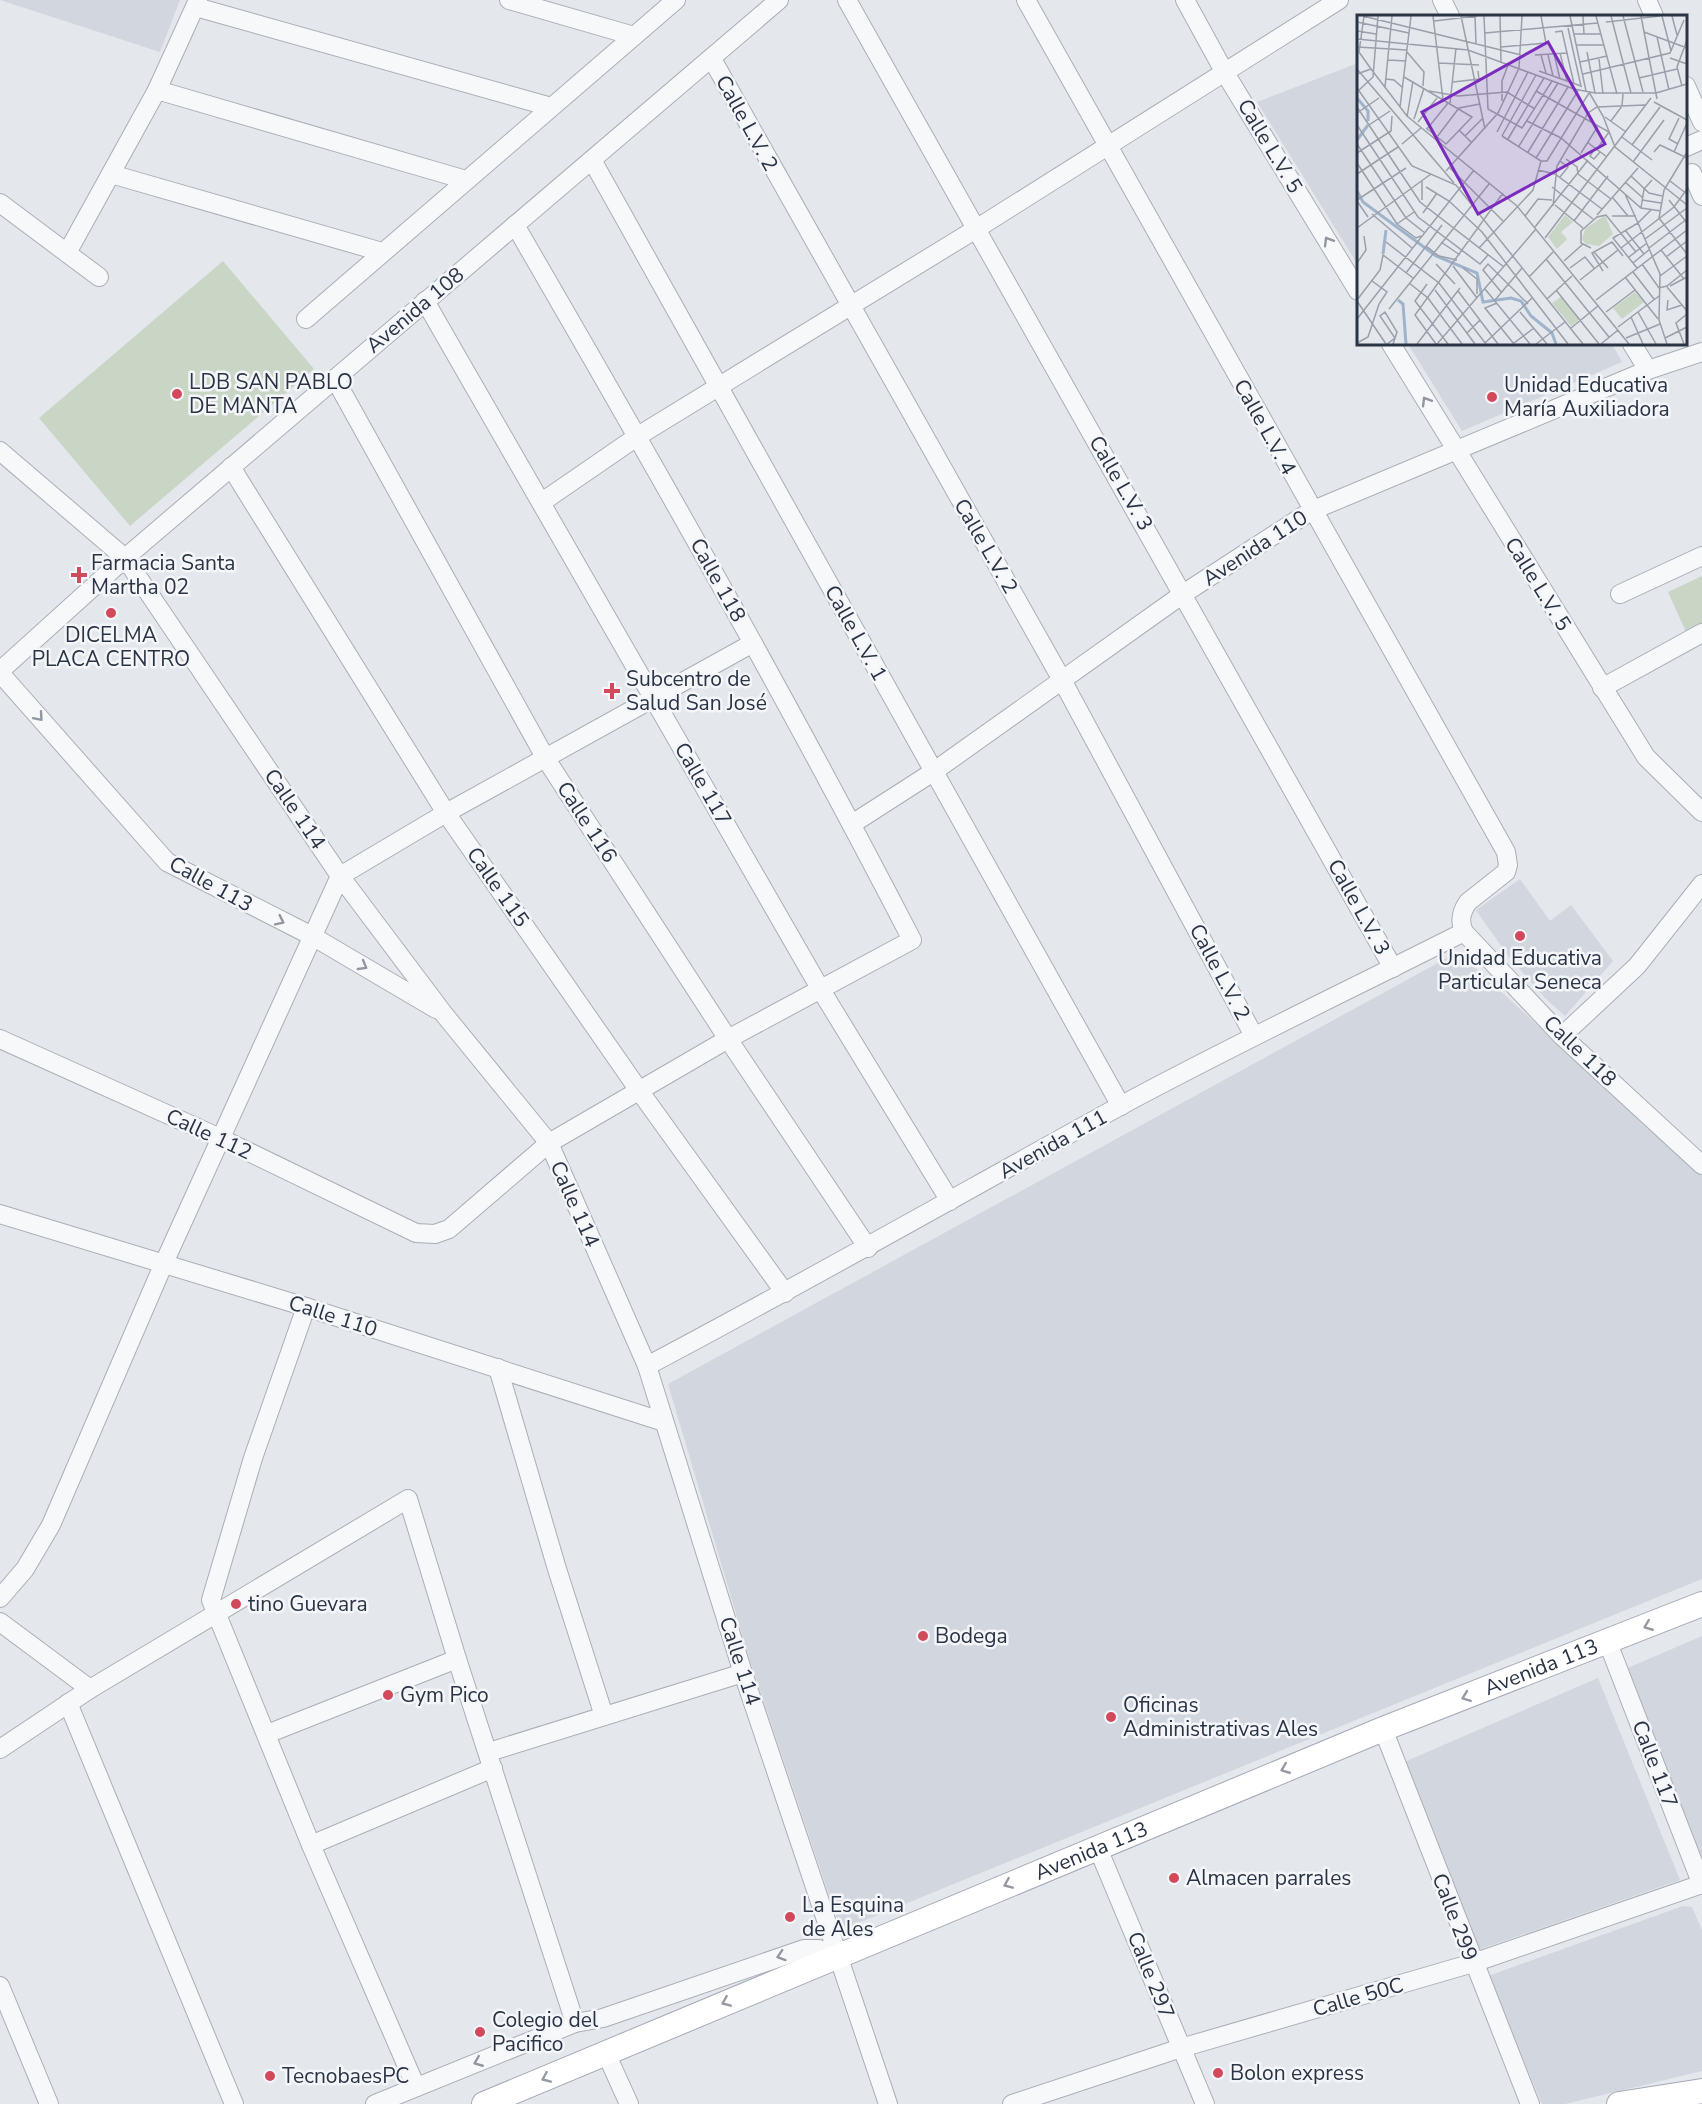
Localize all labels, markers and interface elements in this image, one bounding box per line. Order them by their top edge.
inset map [1357,15,1687,345]
street label: Calle L.V. 2 [709,70,785,176]
street label: Calle L.V. 5 [1231,94,1309,198]
one-way arrow [1324,237,1335,247]
street label: Avenida 108 [360,261,470,359]
place label: LDB SAN PABLO DE MANTA [189,368,353,420]
place label: Unidad Educativa María Auxiliadora [1504,371,1670,423]
street label: Calle L.V. 4 [1227,374,1303,480]
marker: LDB SAN PABLO DE MANTA [170,387,184,401]
marker: Unidad Educativa María Auxiliadora [1485,390,1499,404]
one-way arrow [1423,397,1434,408]
street label: Calle L.V. 3 [1083,430,1159,536]
street label: Calle L.V. 2 [948,493,1024,599]
street label: Avenida 110 [1197,504,1313,592]
street label: Calle L.V. 5 [1498,532,1578,636]
street label: Calle 118 [684,533,752,627]
place label: Farmacia Santa Martha 02 [91,549,235,601]
marker: Farmacia Santa Martha 02 [72,568,86,582]
street label: Calle L.V. 1 [818,580,894,686]
marker: DICELMA PLACA CENTRO [104,606,118,620]
place label: DICELMA PLACA CENTRO [32,621,190,673]
place label: Subcentro de Salud San José [626,665,767,717]
marker: Subcentro de Salud San José [603,682,621,700]
one-way arrow [32,711,43,721]
street label: Calle 117 [668,737,738,831]
street label: Calle 114 [258,763,332,855]
street label: Calle 116 [550,776,624,868]
street label: Calle 115 [460,841,536,933]
street label: Calle 113 [164,850,258,918]
street label: Calle L.V. 3 [1321,854,1397,960]
one-way arrow [274,913,285,925]
street label: Calle L.V. 2 [1183,919,1257,1025]
marker: Unidad Educativa Particular Seneca [1513,929,1527,943]
place label: Unidad Educativa Particular Seneca [1438,944,1602,996]
one-way arrow [356,959,367,970]
street label: Calle 118 [1537,1009,1623,1093]
street label: Calle 112 [162,1102,256,1166]
street label: Avenida 111 [994,1103,1112,1185]
street label: Calle 114 [544,1156,606,1252]
street label: Calle 110 [285,1289,381,1343]
place label: tino Guevara [248,1590,368,1618]
marker: tino Guevara [229,1597,243,1611]
street label: Calle 114 [713,1613,767,1709]
one-way arrow [1643,1619,1654,1631]
place label: Bodega [935,1622,1008,1650]
marker: Bodega [916,1629,930,1643]
street label: Avenida 113 [1480,1632,1602,1702]
place label: Gym Pico [400,1681,489,1709]
marker: Gym Pico [381,1688,395,1702]
one-way arrow [1461,1690,1472,1702]
place label: Oficinas Administrativas Ales [1123,1691,1318,1743]
marker: Oficinas Administrativas Ales [1104,1710,1118,1724]
street label: Calle 117 [1626,1716,1684,1812]
one-way arrow [1280,1762,1291,1774]
street label: Avenida 113 [1030,1815,1152,1887]
place label: Almacen parrales [1186,1864,1351,1892]
street label: Calle 299 [1426,1869,1484,1965]
marker: Almacen parrales [1167,1871,1181,1885]
one-way arrow [1003,1877,1014,1889]
place label: La Esquina de Ales [802,1891,904,1943]
marker: La Esquina de Ales [783,1910,797,1924]
street label: Calle 297 [1121,1927,1181,2023]
one-way arrow [776,1949,787,1962]
street label: Calle 50C [1309,1971,1407,2023]
one-way arrow [721,1995,732,2007]
place label: Colegio del Pacifico [492,2006,599,2058]
marker: Colegio del Pacifico [473,2025,487,2039]
one-way arrow [474,2055,485,2067]
place label: Bolon express [1230,2059,1364,2087]
place label: TecnobaesPC [282,2062,409,2090]
marker: Bolon express [1211,2066,1225,2080]
marker: TecnobaesPC [263,2069,277,2083]
one-way arrow [541,2071,552,2083]

